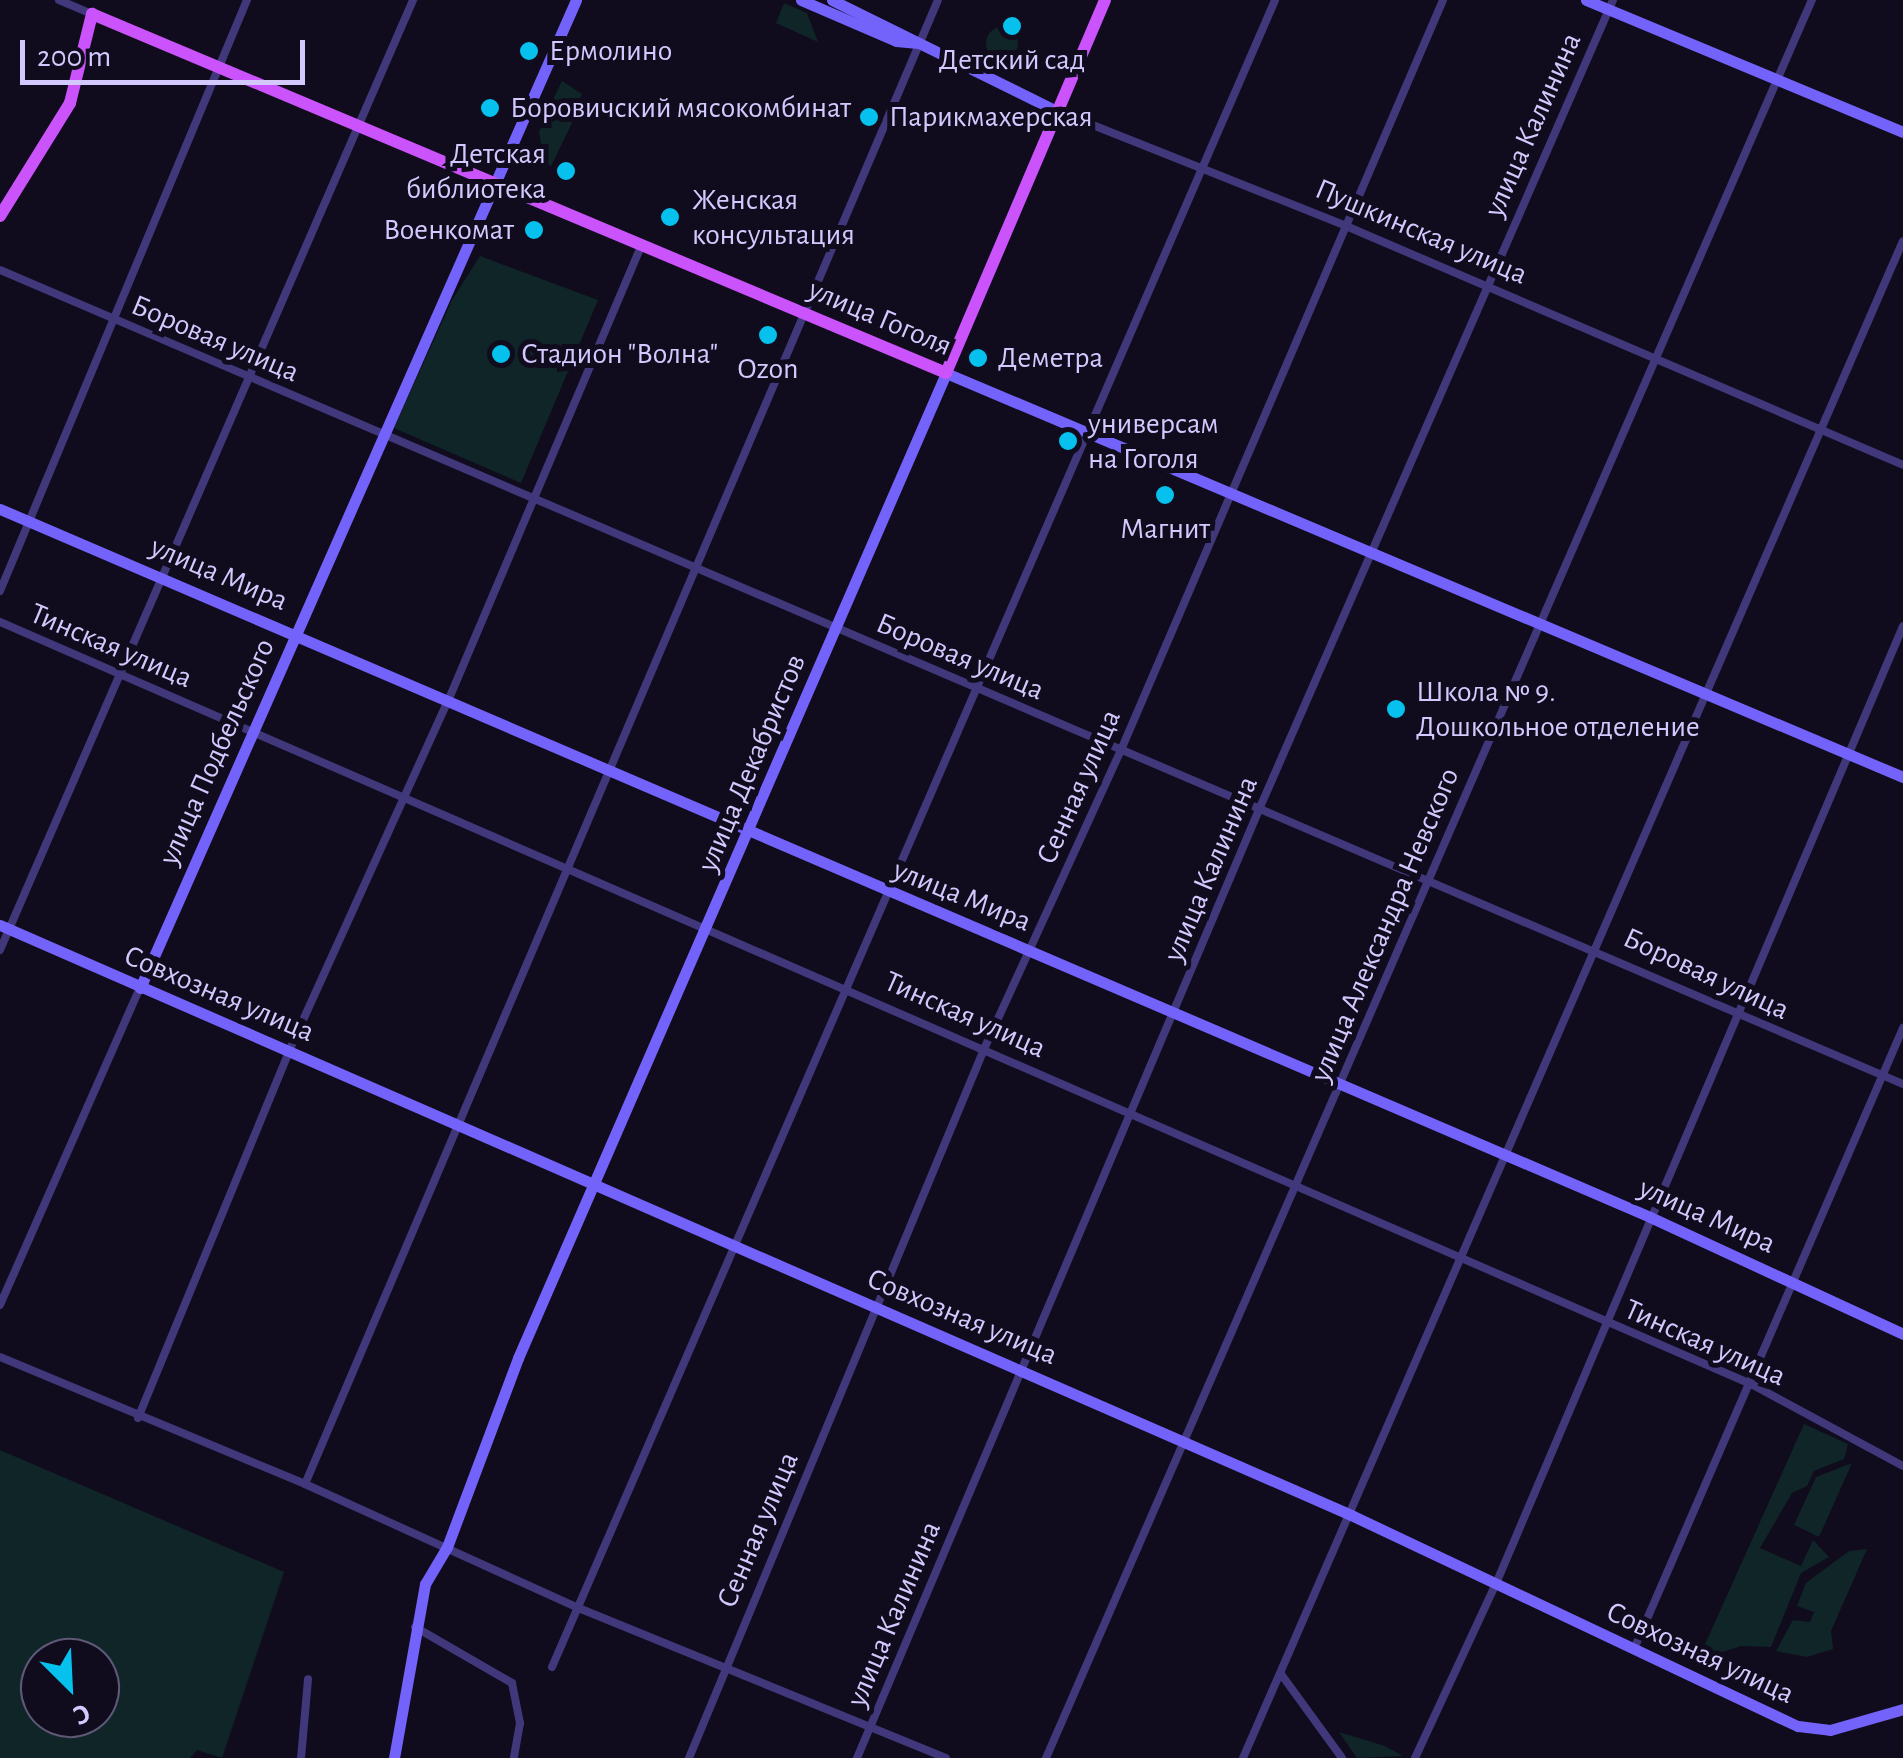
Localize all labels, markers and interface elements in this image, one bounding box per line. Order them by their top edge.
marker: Детский сад [1001,15,1023,37]
scale bar [25,20,310,82]
street label: улица Калинина [1476,27,1590,223]
place label: Ермолино [549,33,672,69]
marker: Ермолино [518,40,540,62]
text: 200 m [37,42,111,72]
place label: Детский сад [939,42,1085,78]
place label: Боровичский мясокомбинат [510,90,851,126]
marker: Боровичский мясокомбинат [479,97,501,119]
place label: Парикмахерская [889,99,1093,135]
marker: Парикмахерская [858,106,880,128]
place label: Детская библиотека [406,136,546,206]
marker: Детская библиотека [555,160,577,182]
street label: Пушкинская улица [1310,171,1532,293]
place label: Женская консультация [692,182,855,252]
marker: Женская консультация [657,204,683,230]
place label: Военкомат [383,212,514,248]
marker: Военкомат [523,219,545,241]
street label: улица Гоголя [803,272,957,364]
street label: Боровая улица [126,287,304,391]
marker: Ozon [757,324,779,346]
place label: Стадион "Волна" [521,336,718,372]
place label: Деметра [998,340,1103,376]
marker: Стадион "Волна" [490,343,512,365]
marker: Деметра [967,347,989,369]
place label: Ozon [738,351,798,387]
place label: универсам на Гоголя [1088,406,1219,476]
marker: универсам на Гоголя [1057,430,1079,452]
marker: Магнит [1154,484,1176,506]
place label: Магнит [1120,511,1210,547]
street label: улица Мира [145,529,293,619]
street label: Тинская улица [25,596,197,696]
street label: Боровая улица [871,605,1049,709]
street label: улица Подбельского [151,633,283,871]
street label: улица Декабристов [690,649,814,877]
place label: Школа № 9. Дошкольное отделение [1416,674,1700,744]
marker: Школа № 9. Дошкольное отделение [1385,698,1407,720]
street label: Сенная улица [1029,704,1129,870]
street label: улица Александра Невского [1303,763,1467,1087]
street label: улица Калинина [1156,771,1266,967]
street label: улица Мира [888,852,1036,940]
street label: Боровая улица [1617,920,1795,1028]
street label: Совхозная улица [118,938,320,1050]
street label: Тинская улица [879,963,1051,1067]
street label: улица Мира [1633,1170,1781,1262]
street label: Совхозная улица [861,1261,1063,1373]
street label: Тинская улица [1619,1291,1791,1395]
street label: Сенная улица [709,1447,807,1613]
street label: улица Калинина [839,1516,949,1712]
street label: Совхозная улица [1600,1594,1800,1712]
north arrow [20,1638,120,1738]
text: С [69,1698,94,1730]

